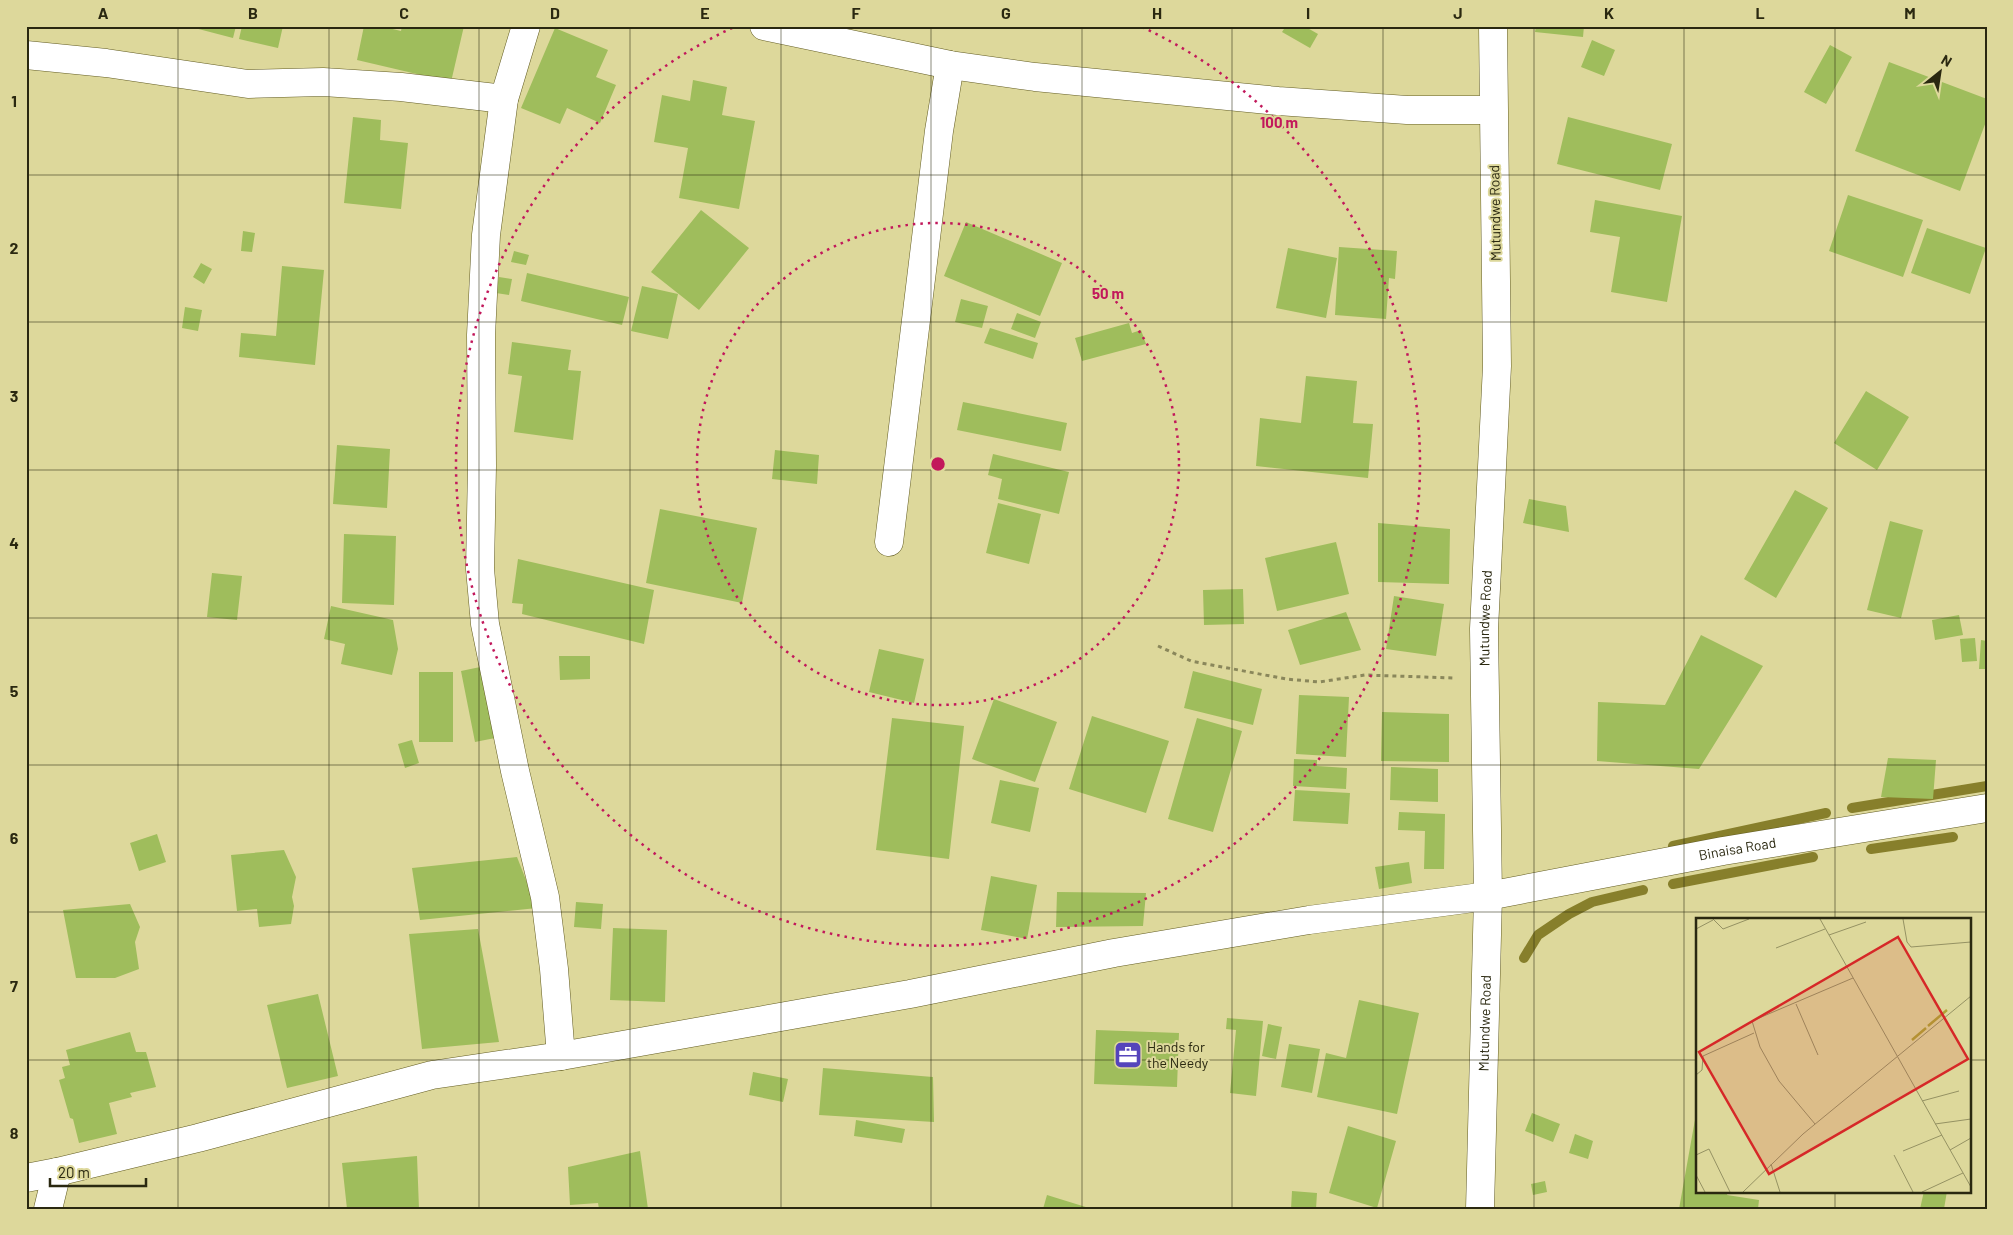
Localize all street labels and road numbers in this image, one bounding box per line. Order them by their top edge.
street label: Mutundwe Road [1485,165,1504,261]
street label: Mutundwe Road [1475,570,1495,666]
street label: Binaisa Road [1697,833,1777,864]
street label: Mutundwe Road [1475,975,1494,1071]

